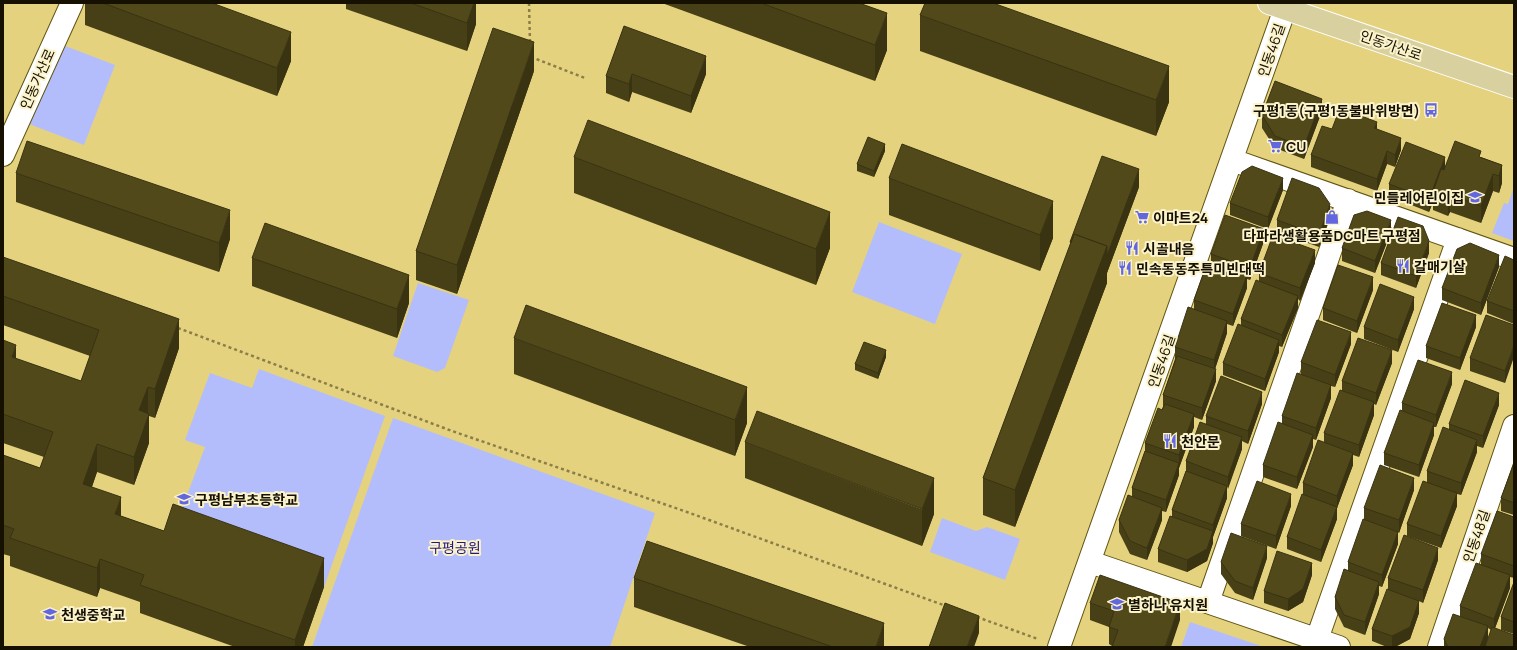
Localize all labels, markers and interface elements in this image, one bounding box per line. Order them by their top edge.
street label: 인동46길 [1253,21,1289,79]
street label: 인동가산로 [1357,26,1425,65]
street label: 인동가산로 [15,46,59,112]
place label: 구평1동(구평1동불바위방면) [1253,101,1420,120]
bus stop icon: 구평1동(구평1동불바위방면) [1423,102,1439,118]
place label: CU [1286,137,1306,156]
supermarket icon: CU [1267,138,1283,154]
place label: 민들레어린이집 [1374,188,1464,207]
school or university icon: 민들레어린이집 [1467,189,1483,205]
place label: 이마트24 [1153,208,1208,227]
supermarket icon: 이마트24 [1134,209,1150,225]
shop icon: 다파라생활용품DC마트 구평점 [1324,209,1340,225]
place label: 다파라생활용품DC마트 구평점 [1243,226,1421,245]
place label: 시골내음 [1143,239,1195,258]
restaurant icon: 시골내음 [1124,240,1140,256]
place label: 갈매기살 [1414,257,1466,276]
restaurant icon: 갈매기살 [1395,258,1411,274]
place label: 민속동동주특미빈대떡 [1136,259,1265,278]
restaurant icon: 민속동동주특미빈대떡 [1117,260,1133,276]
street label: 인동46길 [1143,332,1179,390]
place label: 천안문 [1181,432,1220,451]
restaurant icon: 천안문 [1162,433,1178,449]
place label: 구평남부초등학교 [195,490,298,509]
school or university icon: 구평남부초등학교 [176,491,192,507]
street label: 인동48길 [1458,507,1494,565]
park label: 구평공원 [429,538,481,557]
place label: 별하나 유치원 [1128,595,1208,614]
school or university icon: 별하나 유치원 [1109,596,1125,612]
place label: 천생중학교 [61,605,126,624]
school or university icon: 천생중학교 [42,606,58,622]

